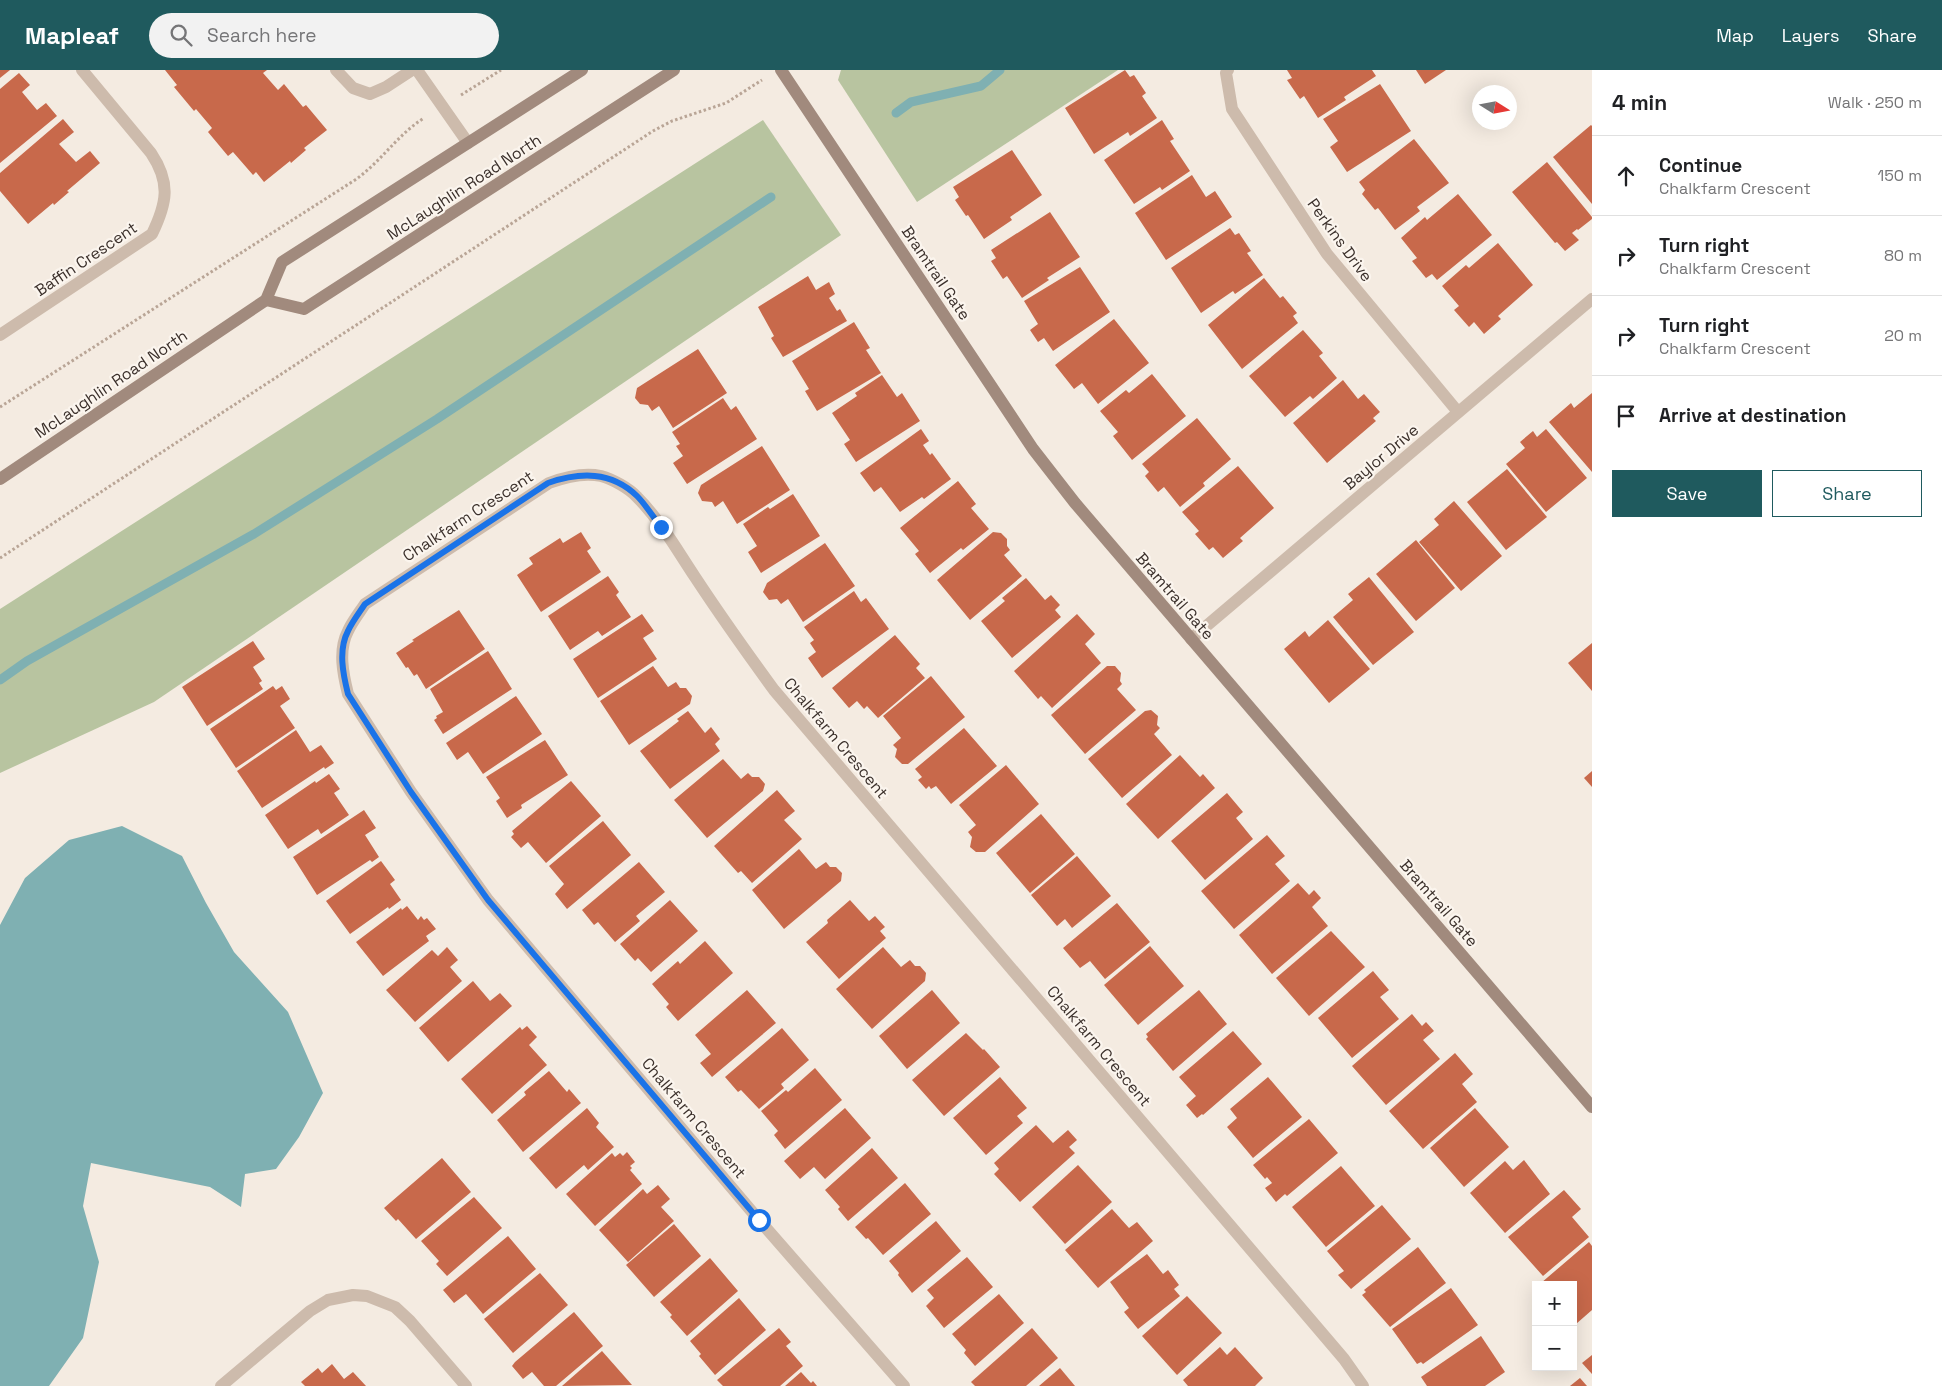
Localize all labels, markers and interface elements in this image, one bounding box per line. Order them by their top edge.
search box [149,13,499,58]
text: Mapleaf [25,20,119,51]
icon: search [167,21,195,49]
text: Search here [207,23,317,48]
text: Map [1716,24,1754,47]
text: Layers [1782,24,1839,47]
text: Share [1867,24,1917,47]
north arrow [1472,85,1517,130]
text: 4 min [1612,89,1667,116]
text: Walk · 250 m [1828,92,1922,113]
street label: McLaughlin Road North [383,129,545,245]
text: Continue [1659,153,1742,178]
icon: ahead [1612,162,1640,190]
text: 150 m [1878,165,1922,186]
text: Chalkfarm Crescent [1659,178,1811,199]
street label: Perkins Drive [1303,194,1377,286]
street label: Baffin Crescent [31,217,141,301]
street label: Bramtrail Gate [897,222,975,324]
text: Turn right [1659,233,1749,258]
icon: right [1612,242,1640,270]
text: 80 m [1884,245,1922,266]
text: Chalkfarm Crescent [1659,258,1811,279]
text: Turn right [1659,313,1749,338]
icon: right [1612,322,1640,350]
street label: McLaughlin Road North [31,325,191,443]
text: 20 m [1884,325,1922,346]
text: Chalkfarm Crescent [1659,338,1811,359]
icon: arrive [1612,402,1640,430]
text: Arrive at destination [1659,403,1847,428]
street label: Baylor Drive [1339,419,1423,495]
street label: Chalkfarm Crescent [399,466,537,566]
button: Save [1612,470,1762,517]
button: Share [1772,470,1922,517]
route end [650,516,673,539]
street label: Bramtrail Gate [1131,548,1219,644]
street label: Chalkfarm Crescent [779,673,893,803]
street label: Bramtrail Gate [1395,855,1483,951]
street label: Chalkfarm Crescent [1042,981,1156,1111]
street label: Chalkfarm Crescent [637,1053,751,1183]
route start [748,1209,771,1232]
map controls [1532,1281,1577,1371]
button: + [1532,1281,1577,1326]
button: − [1532,1326,1577,1371]

